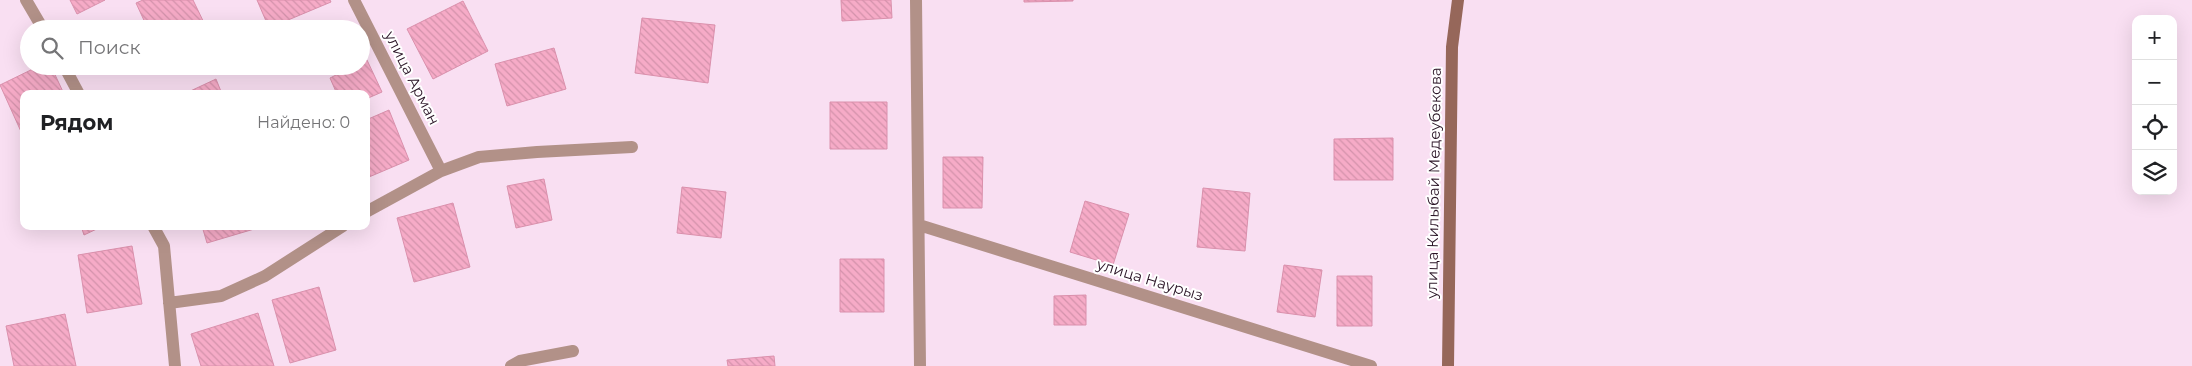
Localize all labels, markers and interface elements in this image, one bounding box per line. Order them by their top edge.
map controls [2132,15,2177,195]
button: + [2132,15,2177,60]
search box [20,20,370,75]
street label: улица Арман [380,27,444,128]
icon: search [38,34,66,62]
text: Поиск [78,36,141,59]
button: − [2132,60,2177,105]
street label: улица Килыбай Медеубекова [1422,67,1445,300]
button: locate [2132,105,2177,150]
text: Рядом [40,110,113,135]
text: Найдено: 0 [257,113,350,132]
button: layers [2132,150,2177,195]
street label: улица Наурыз [1094,254,1206,305]

